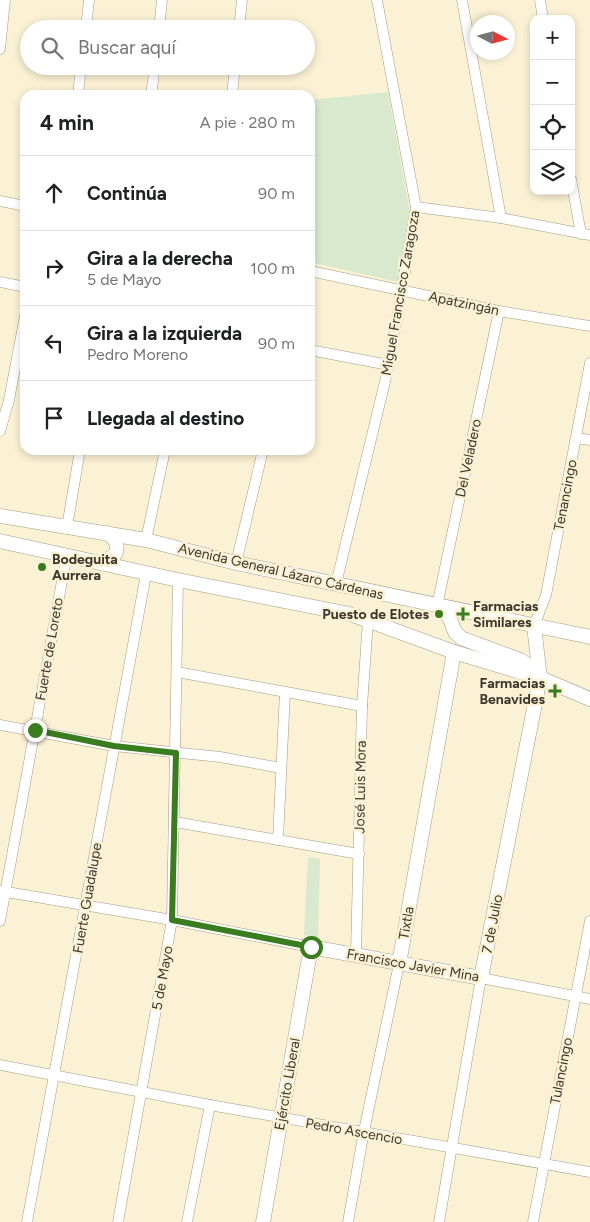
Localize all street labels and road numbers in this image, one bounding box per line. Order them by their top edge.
street label: Miguel Francisco Zaragoza [378,209,423,377]
street label: Apatzingán [427,288,501,319]
street label: Del Veladero [452,417,485,499]
street label: Tenancingo [550,458,581,532]
street label: Avenida General Lázaro Cárdenas [177,540,385,603]
street label: Fuerte de Loreto [32,596,67,702]
street label: José Luis Mora [351,740,370,834]
street label: Fuerte Guadalupe [69,841,106,955]
street label: 7 de Julio [478,893,507,955]
street label: Tixtla [395,905,418,941]
street label: 5 de Mayo [148,945,177,1012]
street label: Francisco Javier Mina [345,945,481,986]
street label: Tulancingo [547,1036,576,1106]
street label: Ejército Liberal [271,1037,304,1132]
street label: Pedro Ascencio [304,1115,404,1148]

